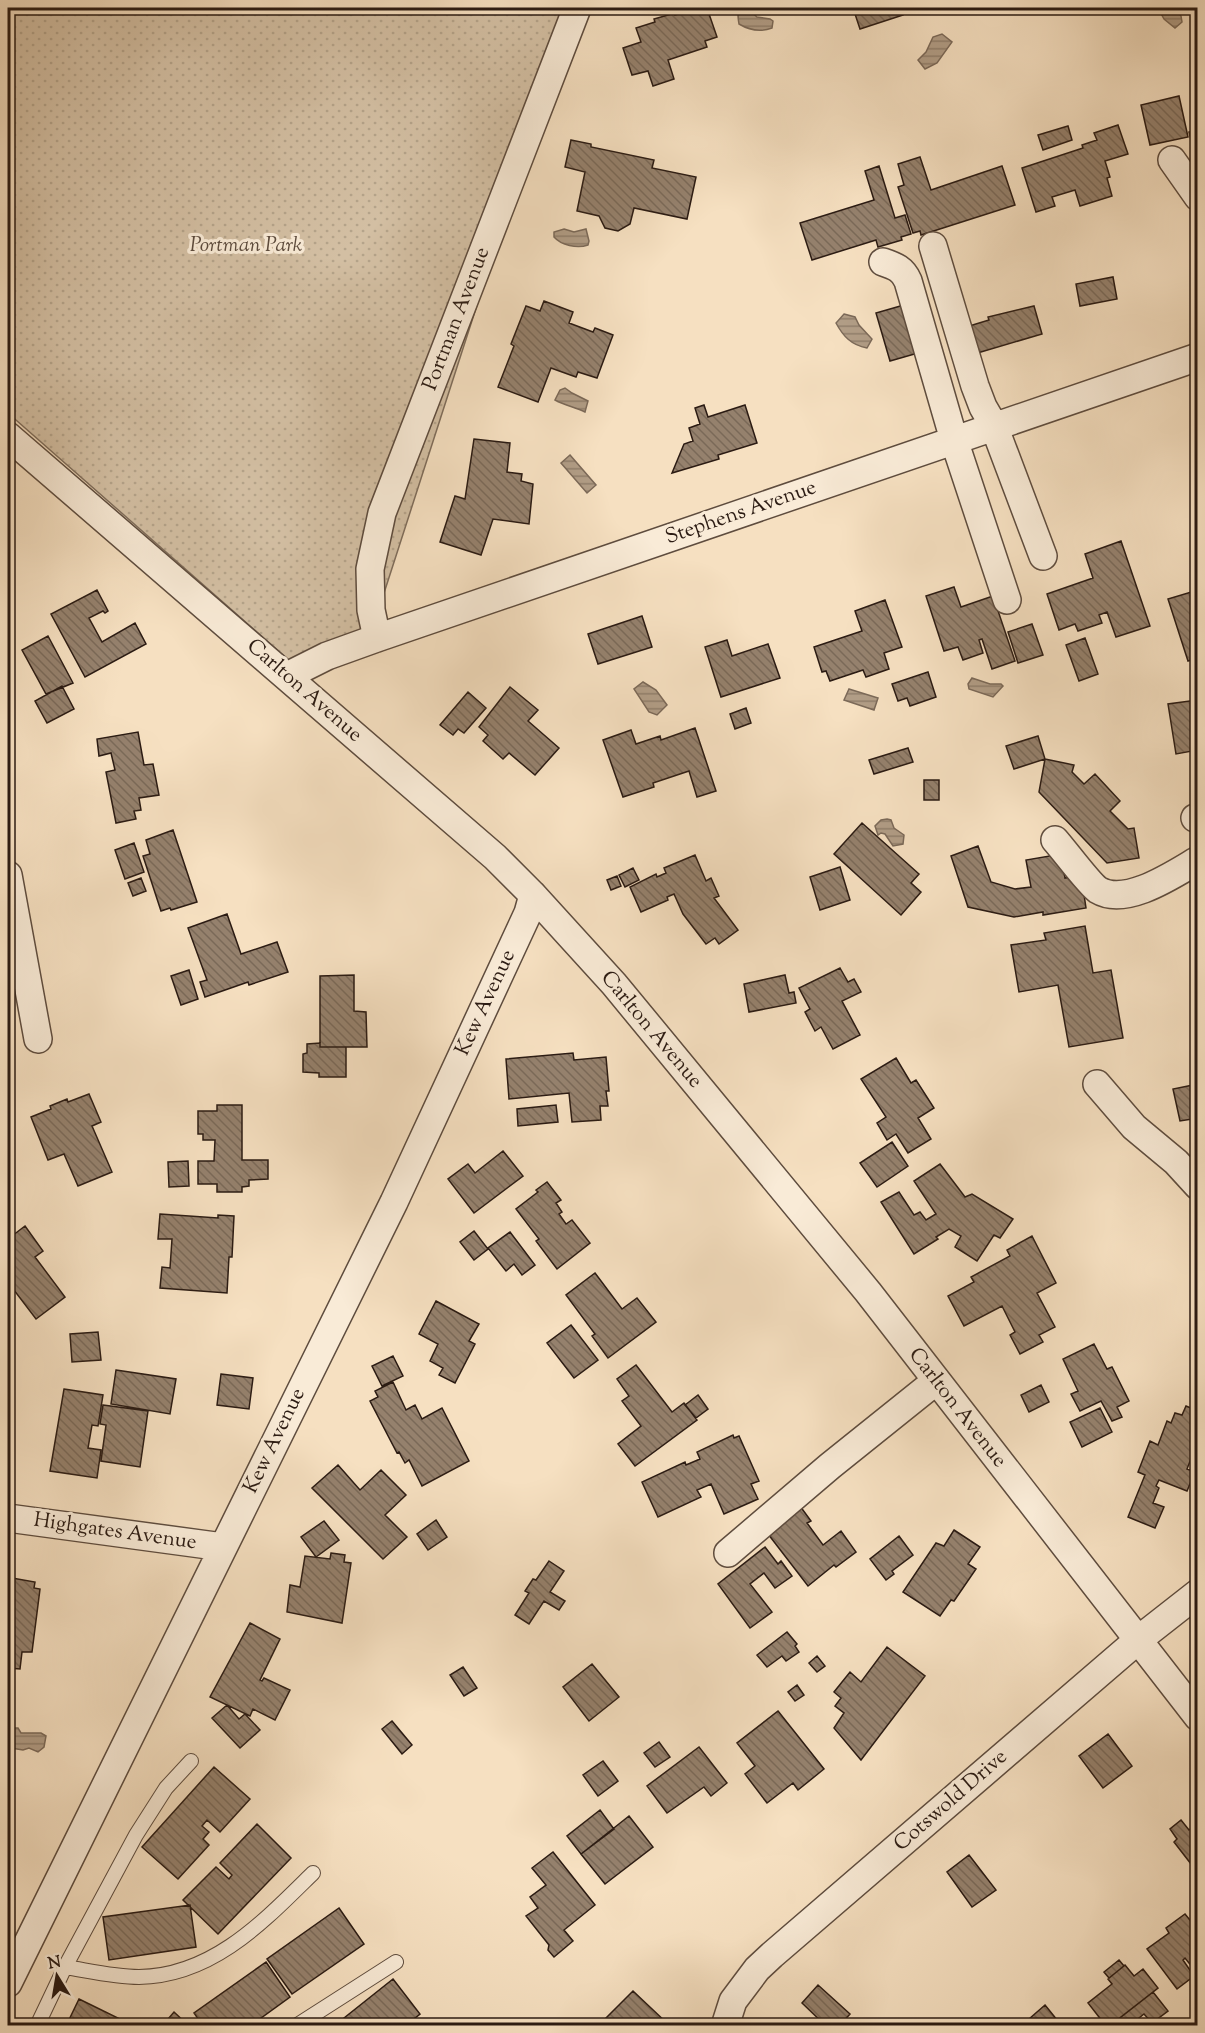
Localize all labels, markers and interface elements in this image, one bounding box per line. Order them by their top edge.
park label: Portman Park [190,231,303,261]
street label: Portman Avenue [416,243,498,395]
street label: Stephens Avenue [661,473,821,553]
street label: Carlton Avenue [239,632,369,750]
street label: Kew Avenue [448,945,524,1061]
street label: Carlton Avenue [593,965,709,1095]
street label: Carlton Avenue [900,1342,1014,1474]
street label: Kew Avenue [237,1383,313,1499]
street label: Highgates Avenue [32,1506,198,1558]
street label: Cotswold Drive [888,1743,1014,1859]
north arrow [27,1946,87,2006]
text: N [46,1951,63,1976]

